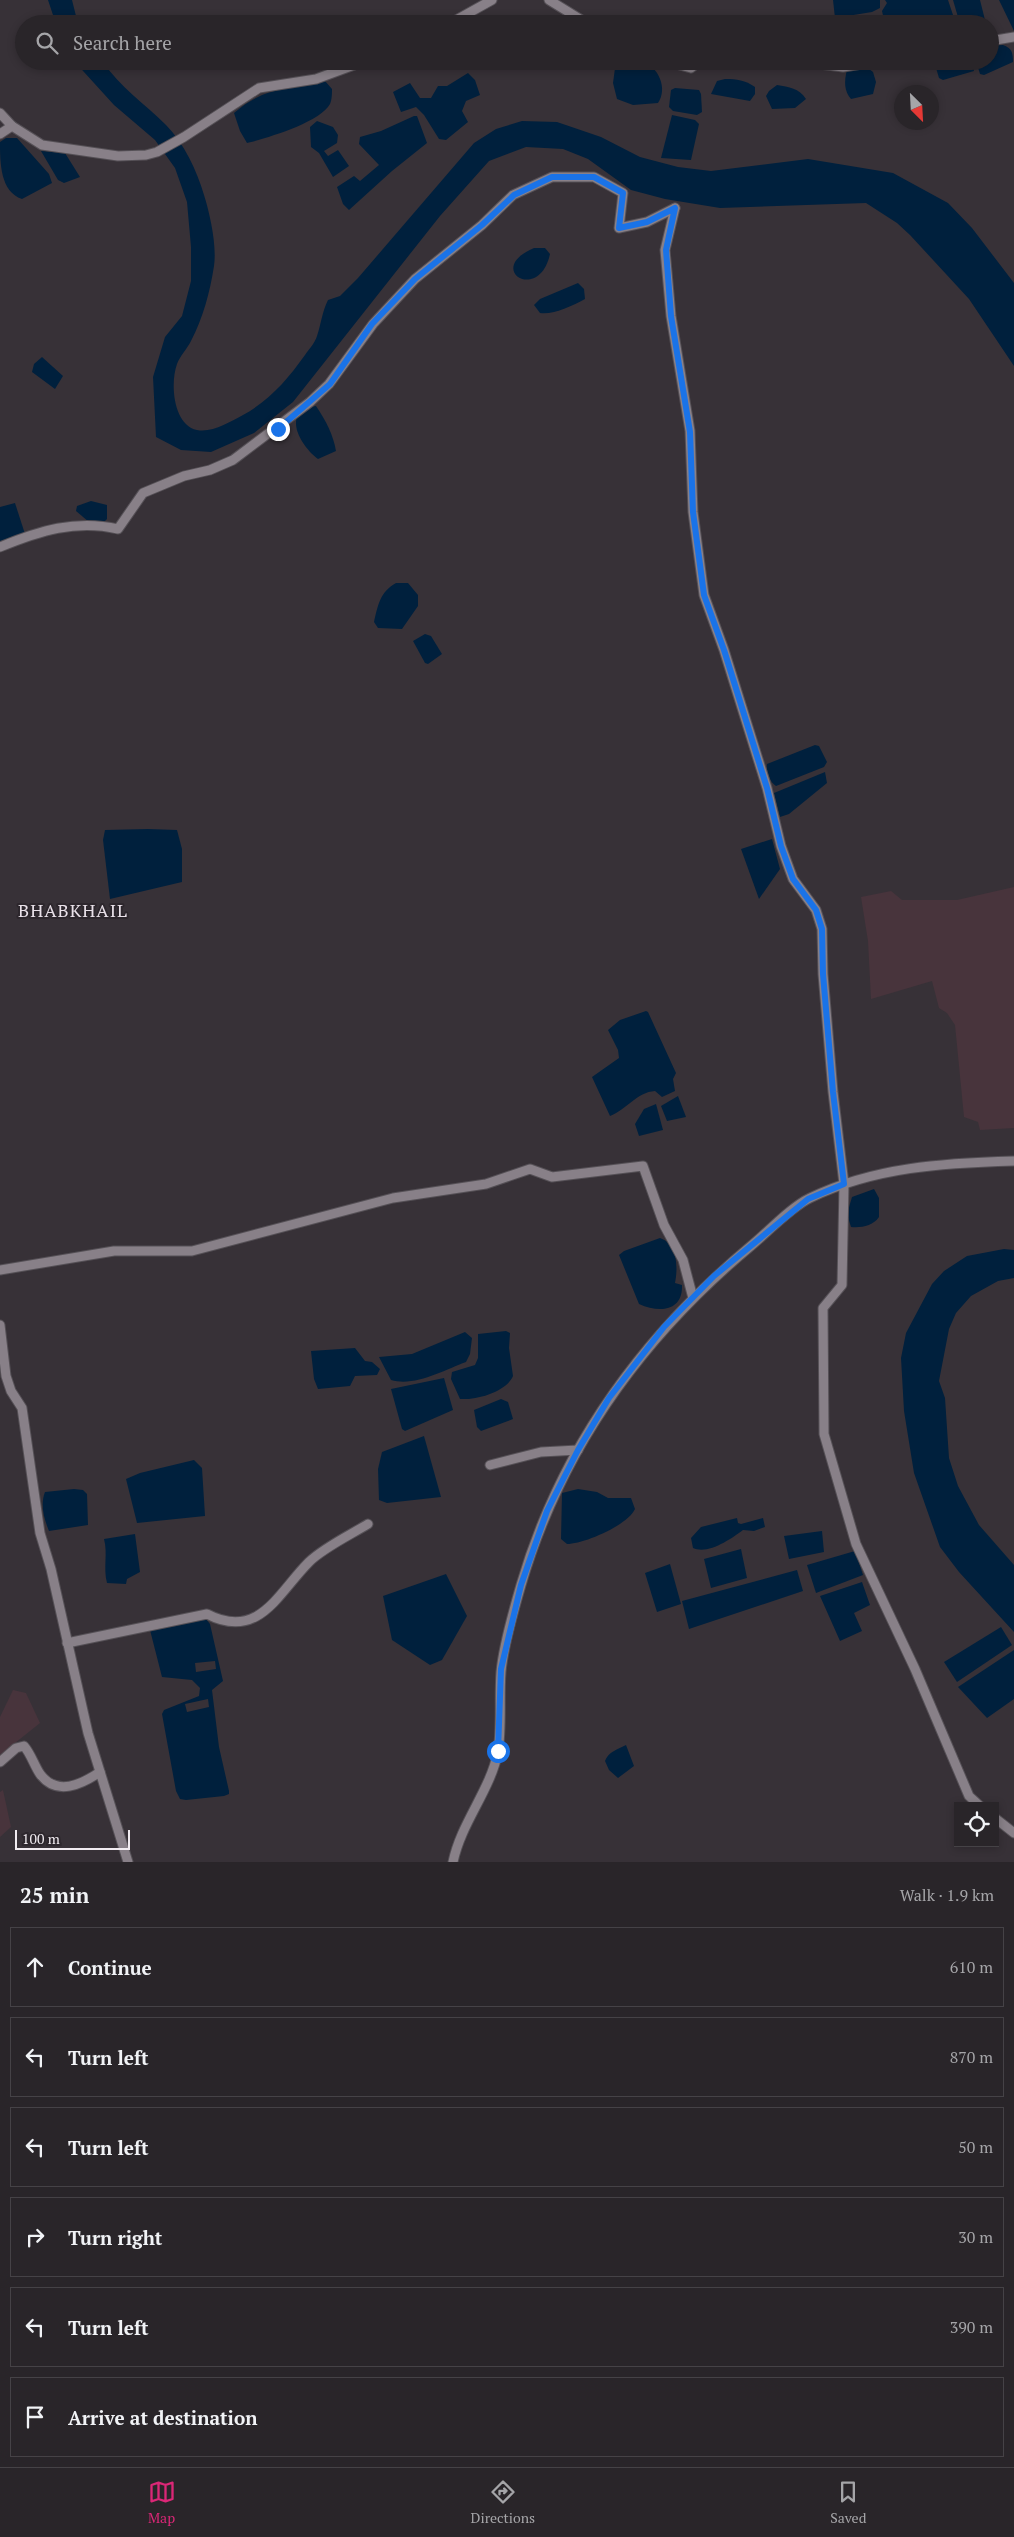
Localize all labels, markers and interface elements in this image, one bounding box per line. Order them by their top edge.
search box [15,15,999,70]
icon: search [33,29,61,57]
text: Search here [73,30,172,55]
north arrow [894,85,939,130]
route end [267,418,290,441]
district label: BHABKHAIL [18,898,128,922]
route start [487,1740,510,1763]
map controls [954,1802,999,1847]
button: locate [954,1802,999,1847]
scale bar [15,1827,130,1850]
text: 100 m [22,1829,60,1848]
text: 25 min [20,1881,89,1909]
text: Walk · 1.9 km [900,1884,994,1906]
icon: ahead [21,1953,49,1981]
text: Continue [68,1955,152,1980]
text: 610 m [950,1956,993,1978]
icon: left [21,2043,49,2071]
text: Turn left [68,2045,149,2070]
text: 870 m [950,2046,993,2068]
icon: left [21,2133,49,2161]
text: Turn left [68,2135,149,2160]
text: 50 m [958,2136,993,2158]
icon: right [21,2223,49,2251]
text: Turn right [68,2225,162,2250]
text: 30 m [958,2226,993,2248]
icon: left [21,2313,49,2341]
text: Turn left [68,2315,149,2340]
text: 390 m [950,2316,993,2338]
icon: arrive [21,2403,49,2431]
text: Arrive at destination [68,2405,257,2430]
tab: Map [148,2478,176,2527]
tab: Directions [471,2478,535,2527]
tab: Saved [830,2478,866,2527]

